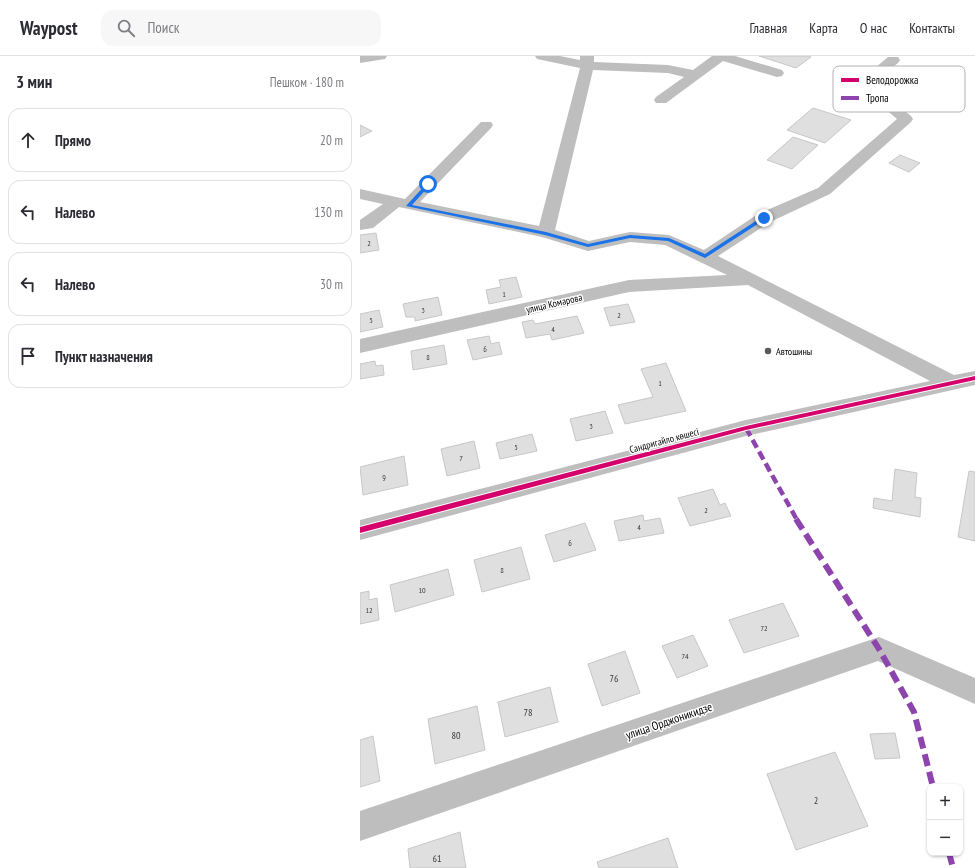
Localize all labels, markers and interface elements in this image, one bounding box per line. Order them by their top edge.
search box [101,10,381,46]
text: Waypost [20,16,77,40]
icon: search [115,17,137,39]
text: Поиск [147,18,180,37]
text: Главная [749,19,787,37]
text: Карта [809,19,838,37]
text: О нас [860,19,887,37]
text: Контакты [909,19,955,37]
legend [833,66,965,112]
text: 3 мин [16,71,52,93]
text: Велодорожка [866,73,918,87]
text: Пешком · 180 m [270,74,344,91]
text: Тропа [866,91,889,105]
icon: ahead [17,129,39,151]
text: Прямо [55,131,91,150]
text: 20 m [320,132,343,149]
route start [419,175,437,193]
icon: left [17,201,39,223]
text: Налево [55,203,95,222]
text: 130 m [314,204,343,221]
route end [755,209,773,227]
house number: 2 [367,238,371,248]
icon: left [17,273,39,295]
text: Налево [55,275,95,294]
text: 30 m [320,276,343,293]
house number: 1 [502,289,506,299]
street label: улица Комарова [525,291,584,316]
house number: 3 [421,305,425,315]
house number: 2 [617,310,621,320]
house number: 5 [369,315,373,325]
house number: 4 [551,324,555,334]
house number: 6 [483,344,487,354]
icon: arrive [17,345,39,367]
place label: Автошины [776,345,812,358]
marker: Автошины [763,346,773,356]
text: Пункт назначения [55,347,153,366]
house number: 8 [426,352,430,362]
house number: 1 [658,378,662,388]
house number: 3 [589,421,593,431]
street label: Сандригайло көшесі [628,425,700,456]
house number: 5 [514,442,518,452]
house number: 7 [459,453,463,463]
house number: 9 [382,472,386,482]
house number: 2 [704,505,708,515]
house number: 4 [637,522,641,532]
house number: 6 [568,538,572,548]
house number: 8 [500,565,504,575]
house number: 10 [418,585,426,595]
house number: 12 [365,605,373,615]
house number: 72 [760,623,768,633]
house number: 74 [681,651,689,661]
house number: 76 [610,672,619,685]
street label: улица Орджоникидзе [624,699,714,742]
house number: 78 [524,706,533,719]
house number: 80 [452,729,461,742]
map controls [927,784,963,856]
button: + [927,784,963,820]
house number: 2 [814,794,818,807]
button: − [927,820,963,856]
house number: 61 [433,852,442,865]

